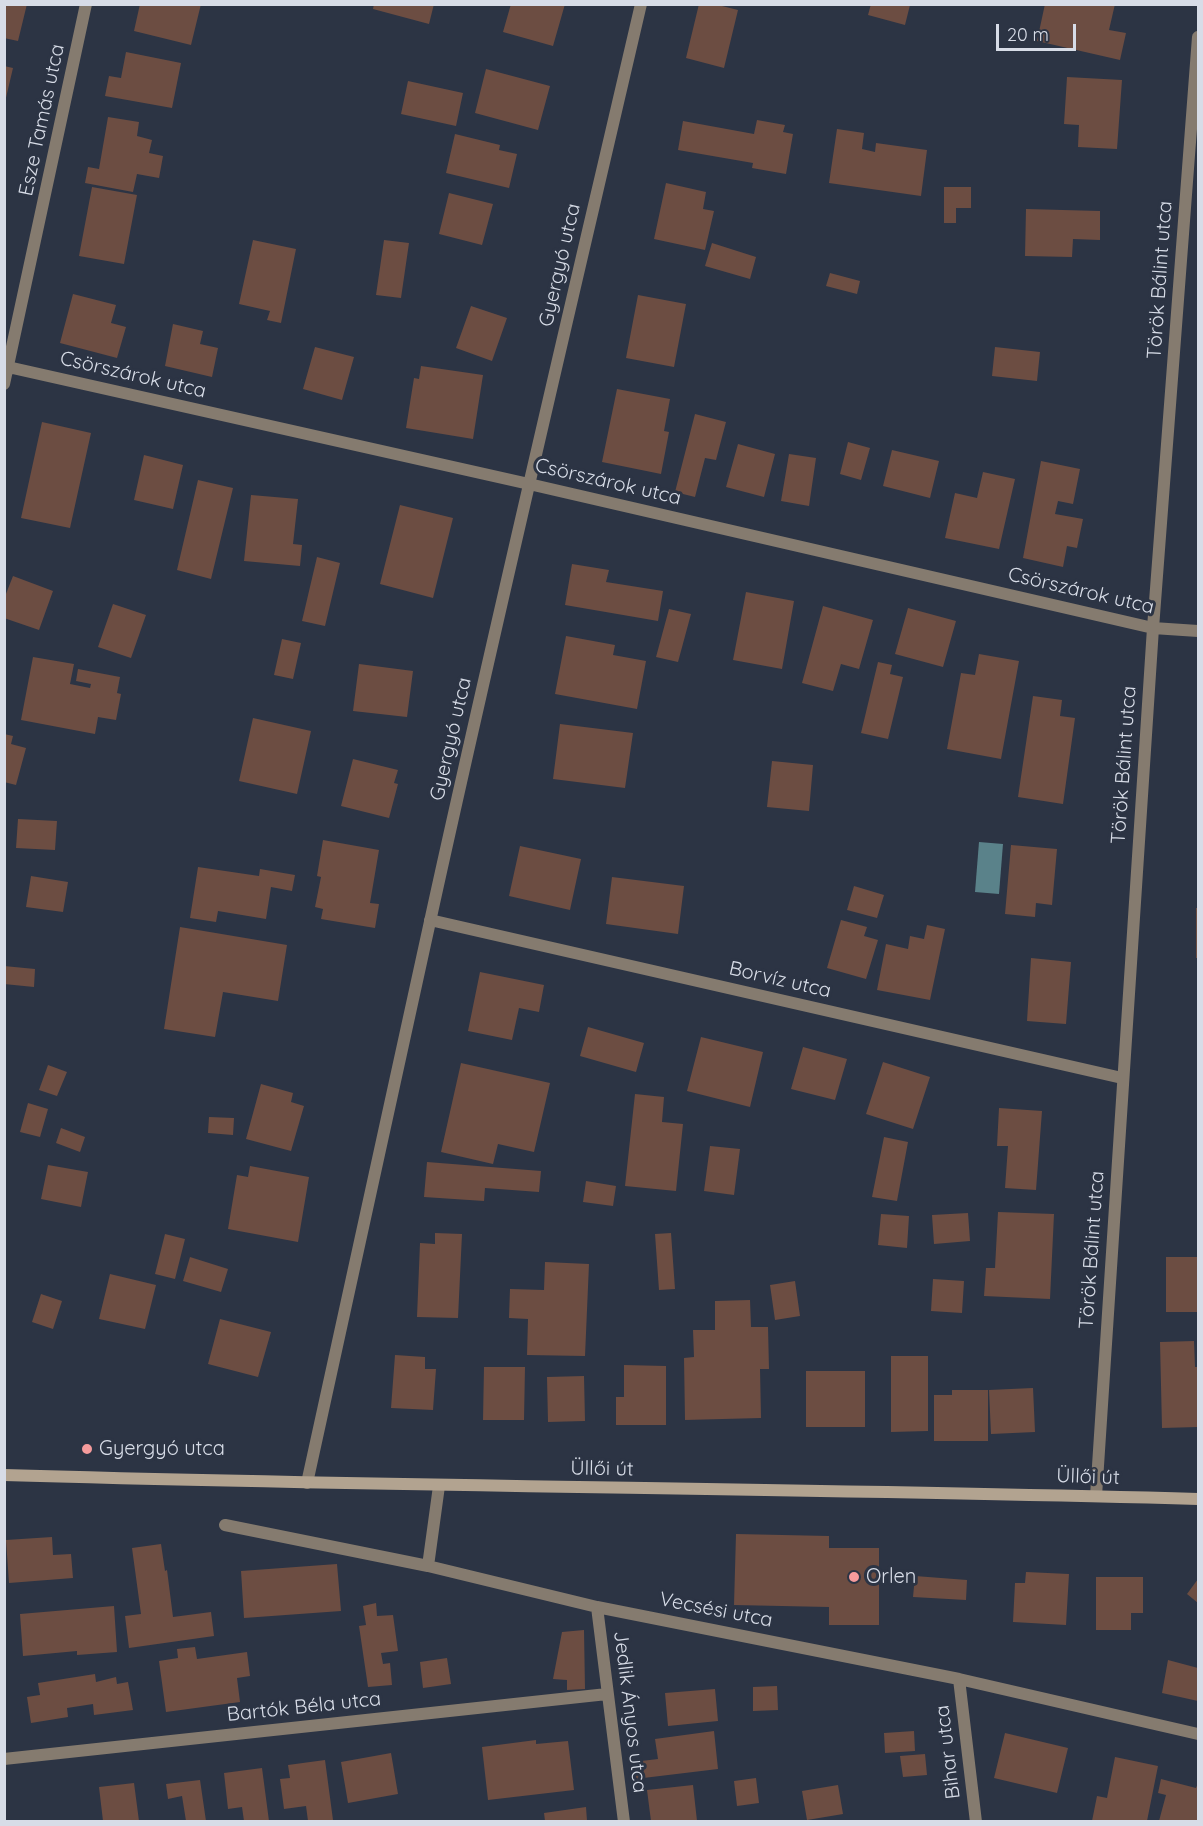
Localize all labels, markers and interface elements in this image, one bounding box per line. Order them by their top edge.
scale bar [999,12,1078,50]
text: 20 m [1007,23,1049,46]
street label: Esze Tamás utca [14,42,70,198]
street label: Török Bálint utca [1143,200,1177,360]
street label: Gyergyó utca [534,201,586,329]
street label: Csörszárok utca [58,347,208,403]
street label: Csörszárok utca [533,454,683,510]
street label: Csörszárok utca [1006,563,1156,619]
street label: Gyergyó utca [425,675,477,803]
street label: Török Bálint utca [1107,685,1141,845]
street label: Borvíz utca [727,957,833,1003]
street label: Török Bálint utca [1075,1170,1109,1330]
place label: Gyergyó utca [99,1437,225,1461]
marker: Gyergyó utca [80,1442,94,1456]
street label: Üllői út [570,1456,634,1482]
street label: Üllői út [1056,1464,1120,1490]
place label: Orlen [866,1565,916,1589]
marker: Orlen [847,1570,861,1584]
street label: Vecsési utca [657,1587,775,1633]
street label: Jedlik Ányos utca [608,1630,652,1794]
street label: Bartók Béla utca [226,1687,382,1727]
street label: Bihar utca [930,1704,966,1800]

